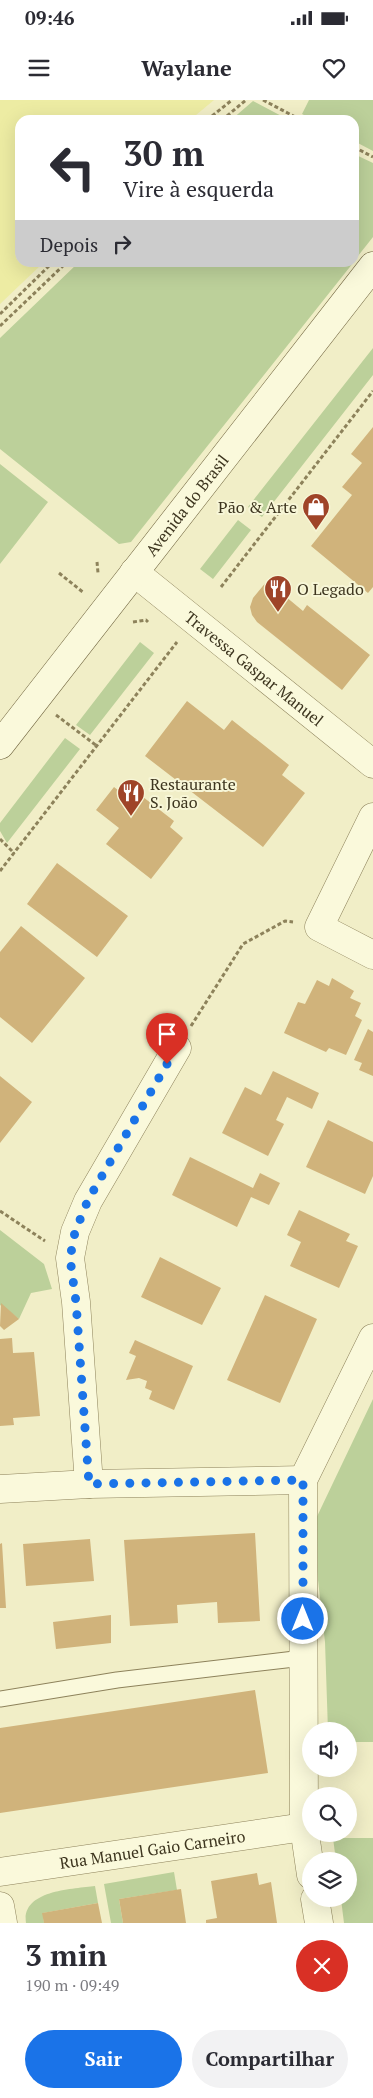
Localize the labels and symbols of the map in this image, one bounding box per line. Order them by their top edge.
street label: Avenida do Brasil [140,450,233,561]
shop icon: Pão & Arte [301,492,331,531]
place label: Pão & Arte [218,496,297,518]
restaurant icon: O Legado [263,574,293,613]
place label: O Legado [297,578,364,600]
street label: Travessa Gaspar Manuel [180,606,328,731]
place label: Restaurante S. João [150,773,236,813]
restaurant icon: Restaurante S. João [116,778,146,817]
pin [146,1013,188,1064]
position arrow [276,1592,328,1644]
street label: Rua Manuel Gaio Carneiro [58,1825,247,1874]

